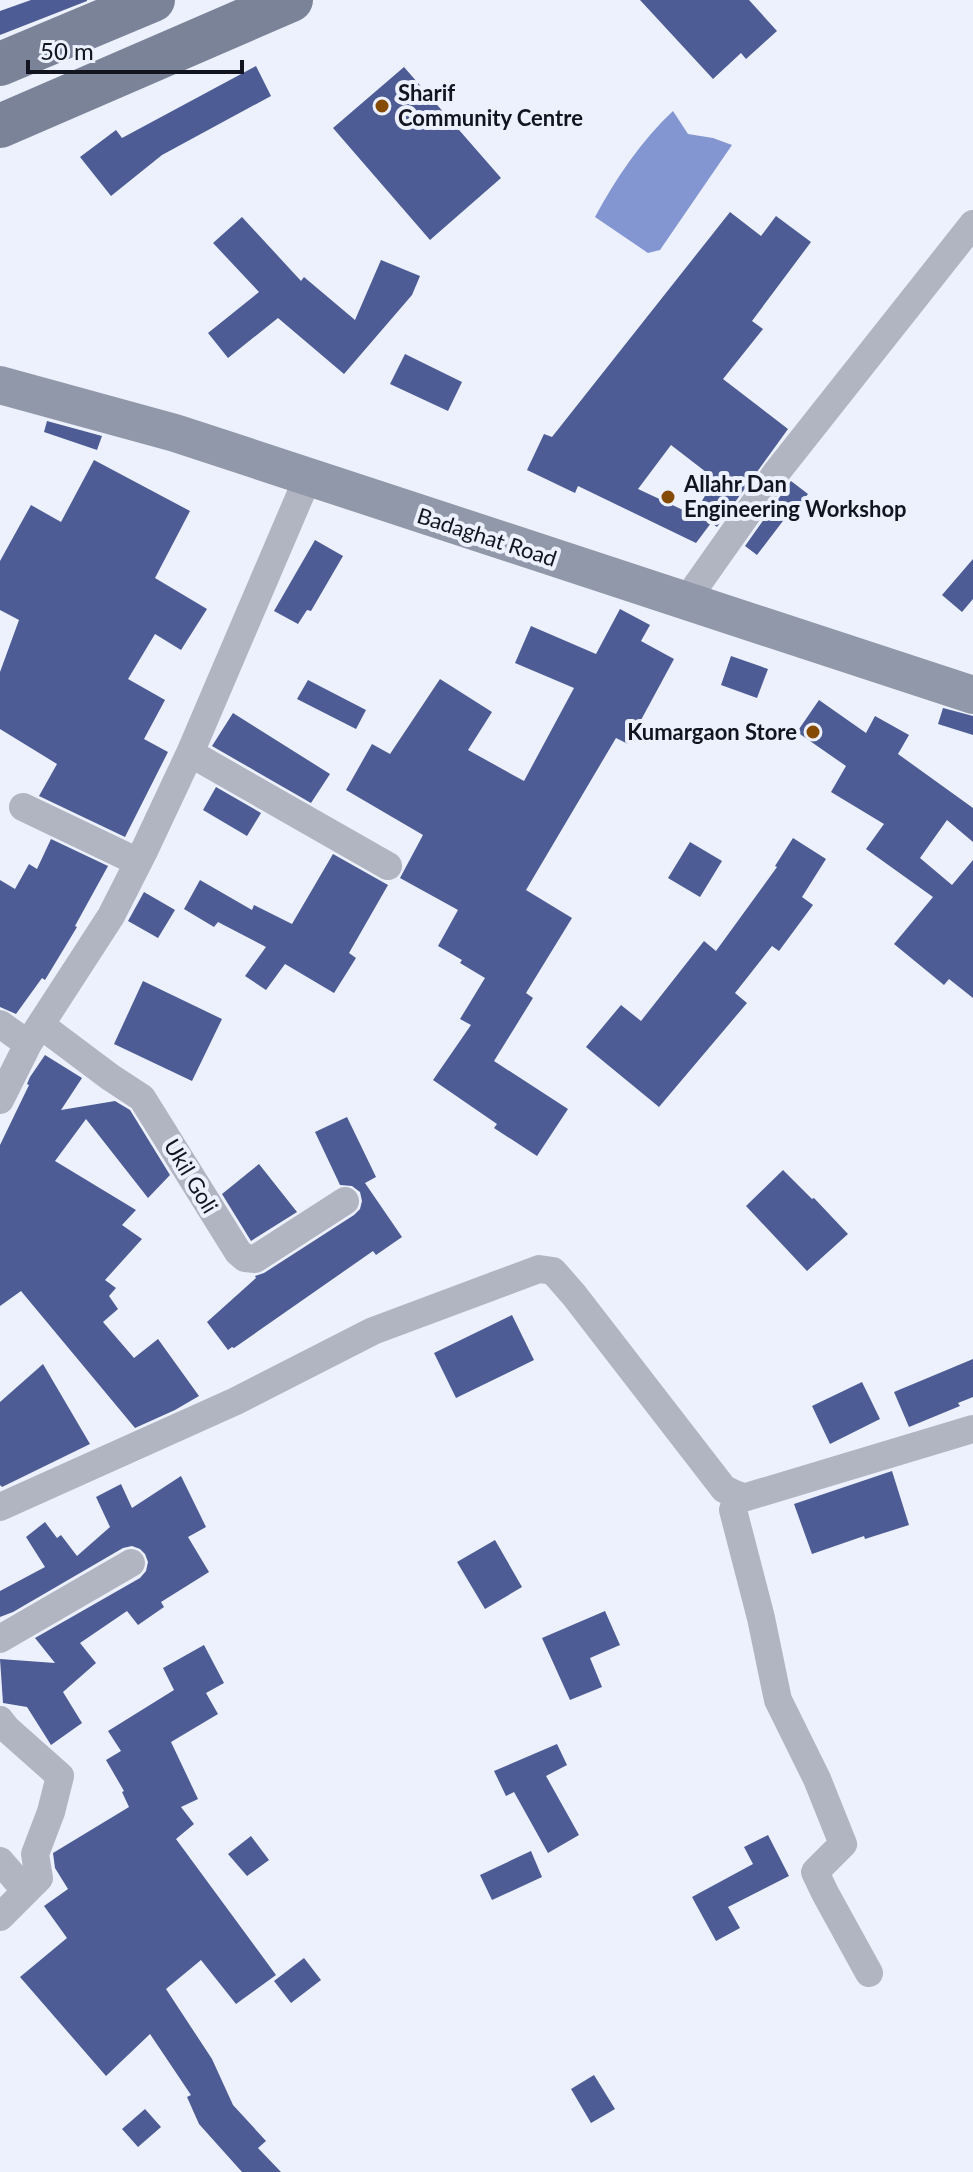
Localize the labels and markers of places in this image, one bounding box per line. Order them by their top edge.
place label: Sharif Community Centre [398,79,583,131]
marker: Sharif Community Centre [373,97,391,115]
place label: Allahr Dan Engineering Workshop [683,470,907,522]
marker: Allahr Dan Engineering Workshop [659,488,677,506]
place label: Kumargaon Store [627,718,797,745]
marker: Kumargaon Store [804,723,822,741]

